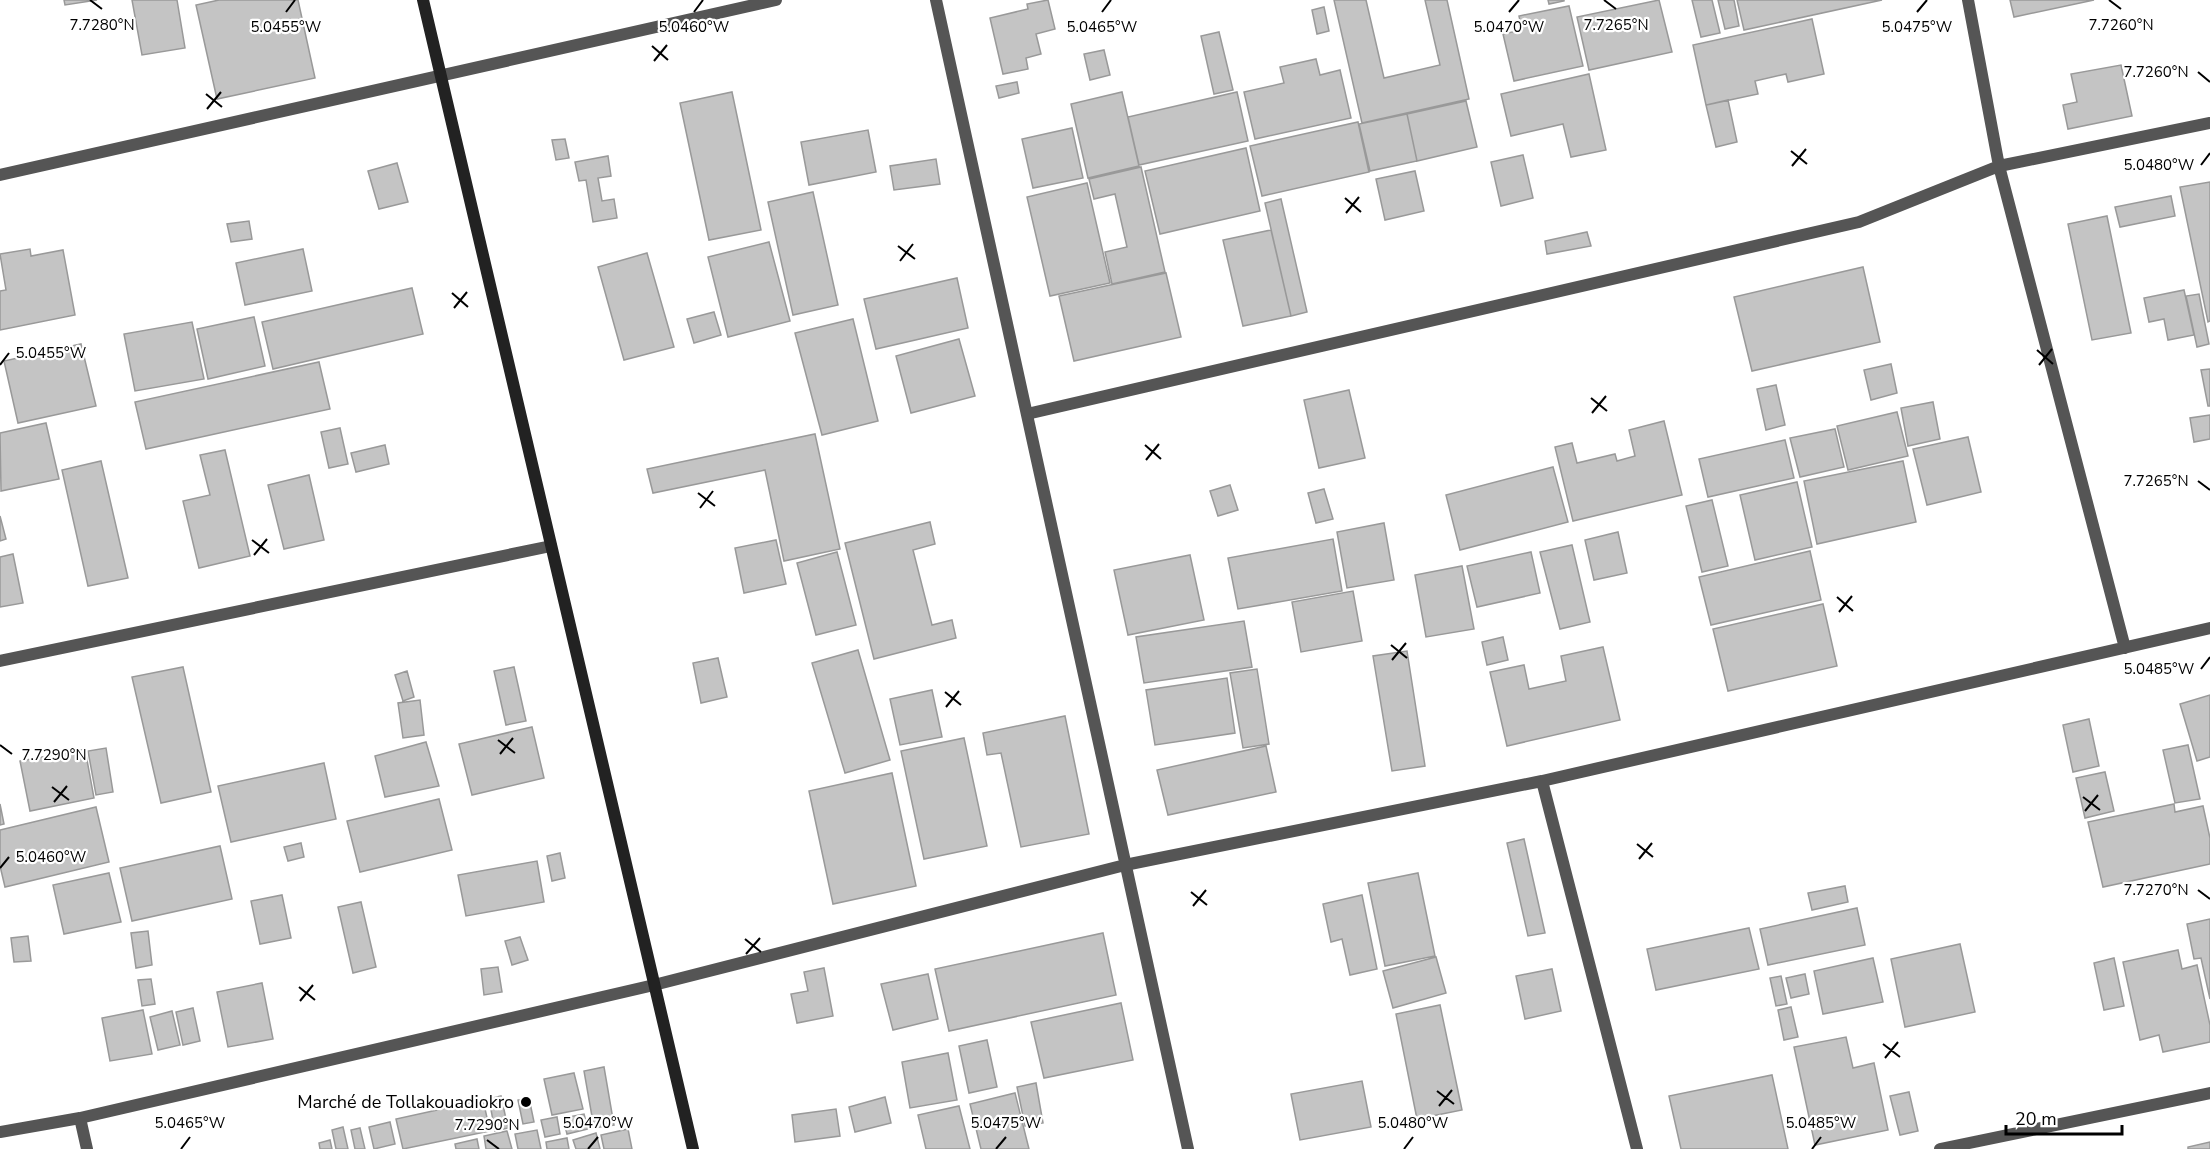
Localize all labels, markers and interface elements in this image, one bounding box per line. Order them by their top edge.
text: 7.7280°N [69,15,135,35]
text: 7.7265°N [1583,15,1649,35]
text: 7.7260°N [2088,15,2154,35]
text: 5.0455°W [251,17,322,37]
text: 5.0460°W [659,17,730,37]
text: 5.0465°W [1067,17,1138,37]
text: 5.0470°W [1474,17,1545,37]
text: 5.0475°W [1882,17,1953,37]
text: 7.7260°N [2123,62,2189,82]
text: 5.0480°W [2124,155,2195,175]
text: 5.0455°W [16,343,87,363]
text: 7.7265°N [2123,471,2189,491]
text: 5.0485°W [2124,659,2195,679]
text: 7.7290°N [21,745,87,765]
text: 5.0460°W [16,847,87,867]
text: 7.7270°N [2123,880,2189,900]
place label: Marché de Tollakouadiokro [297,1090,514,1114]
marker: Marché de Tollakouadiokro [519,1095,533,1109]
scale bar [2006,1098,2122,1136]
text: 20 m [2015,1107,2057,1131]
text: 5.0465°W [155,1113,226,1133]
text: 5.0470°W [563,1113,634,1133]
text: 5.0475°W [971,1113,1042,1133]
text: 5.0480°W [1378,1113,1449,1133]
text: 5.0485°W [1786,1113,1857,1133]
text: 7.7290°N [454,1115,520,1135]

